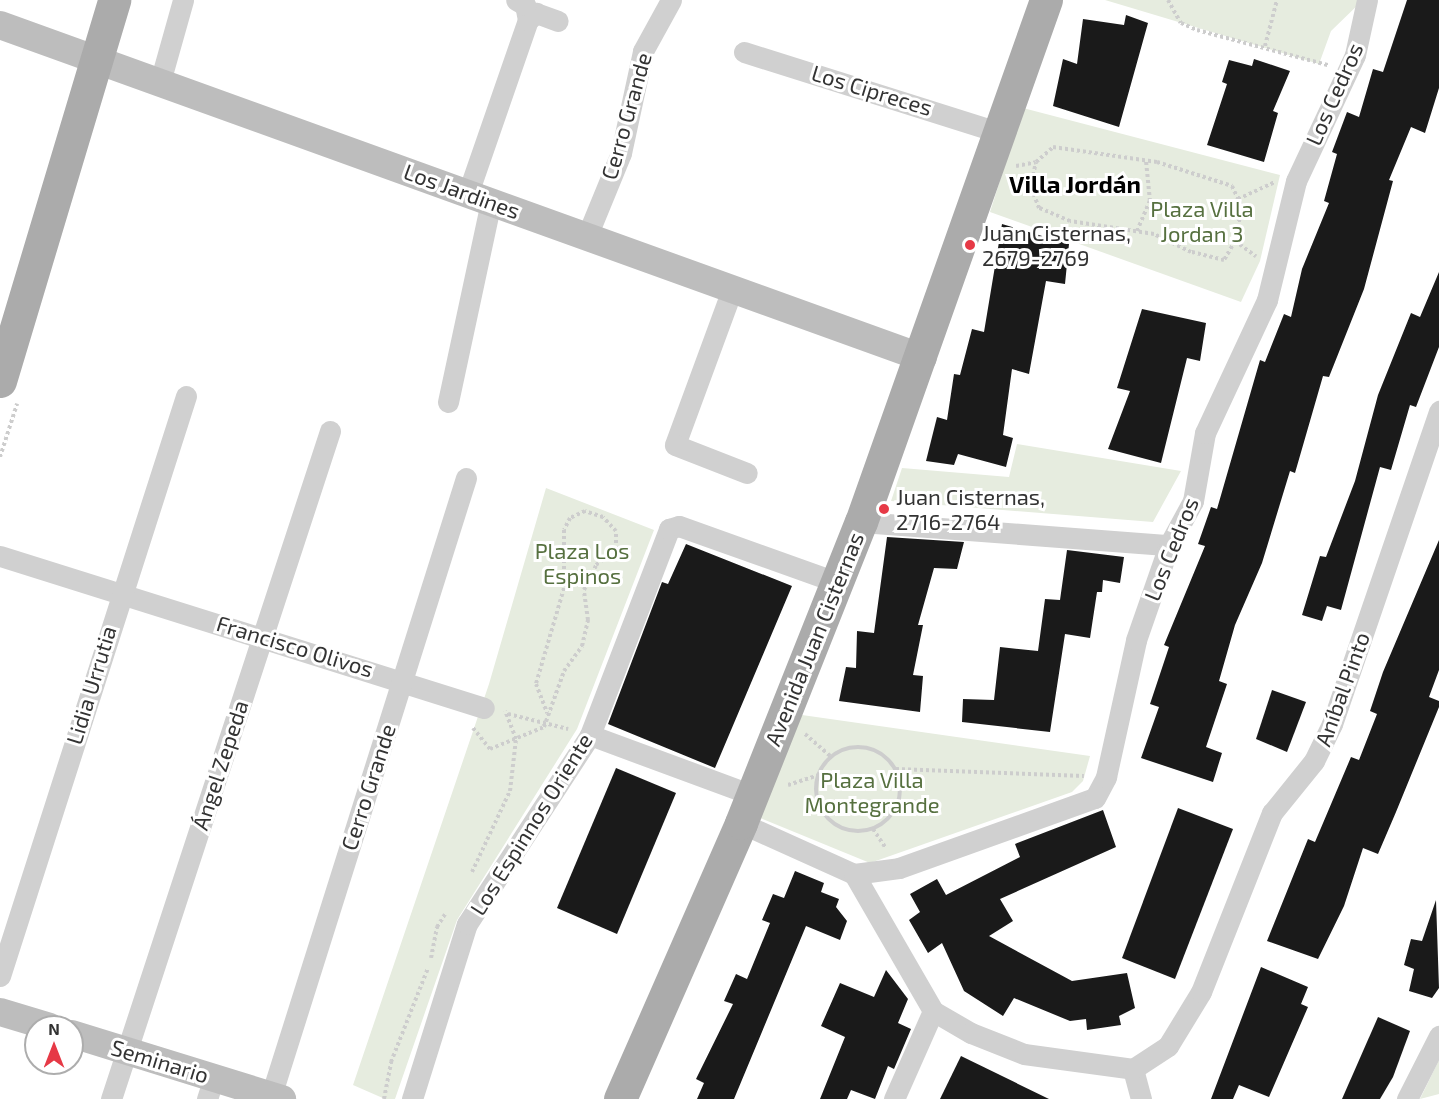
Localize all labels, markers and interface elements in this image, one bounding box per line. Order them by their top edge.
street label: Los Cedros [1300,39,1368,149]
street label: Cerro Grande [595,49,657,183]
street label: Los Cipreces [809,59,935,121]
street label: Los Jardines [400,158,524,224]
district label: Villa Jordán [1009,170,1141,198]
park label: Plaza Villa Jordan 3 [1150,195,1254,246]
place label: Juan Cisternas, 2679-2769 [982,219,1131,270]
marker: Juan Cisternas, 2679-2769 [963,238,977,252]
place label: Juan Cisternas, 2716-2764 [896,483,1045,534]
street label: Los Cedros [1138,494,1204,604]
marker: Juan Cisternas, 2716-2764 [877,502,891,516]
street label: Avenida Juan Cisternas [759,528,869,750]
park label: Plaza Los Espinos [535,537,629,588]
street label: Francisco Olivos [213,610,377,682]
street label: Lidia Urrutia [60,623,122,747]
street label: Aníbal Pinto [1309,628,1375,750]
street label: Ángel Zepeda [187,697,253,833]
street label: Cerro Grande [335,721,401,853]
street label: Los Espinnos Oriente [464,728,598,920]
park label: Plaza Villa Montegrande [804,766,940,818]
north arrow [24,1015,84,1075]
text: N [48,1019,60,1038]
street label: Seminario [108,1034,212,1088]

